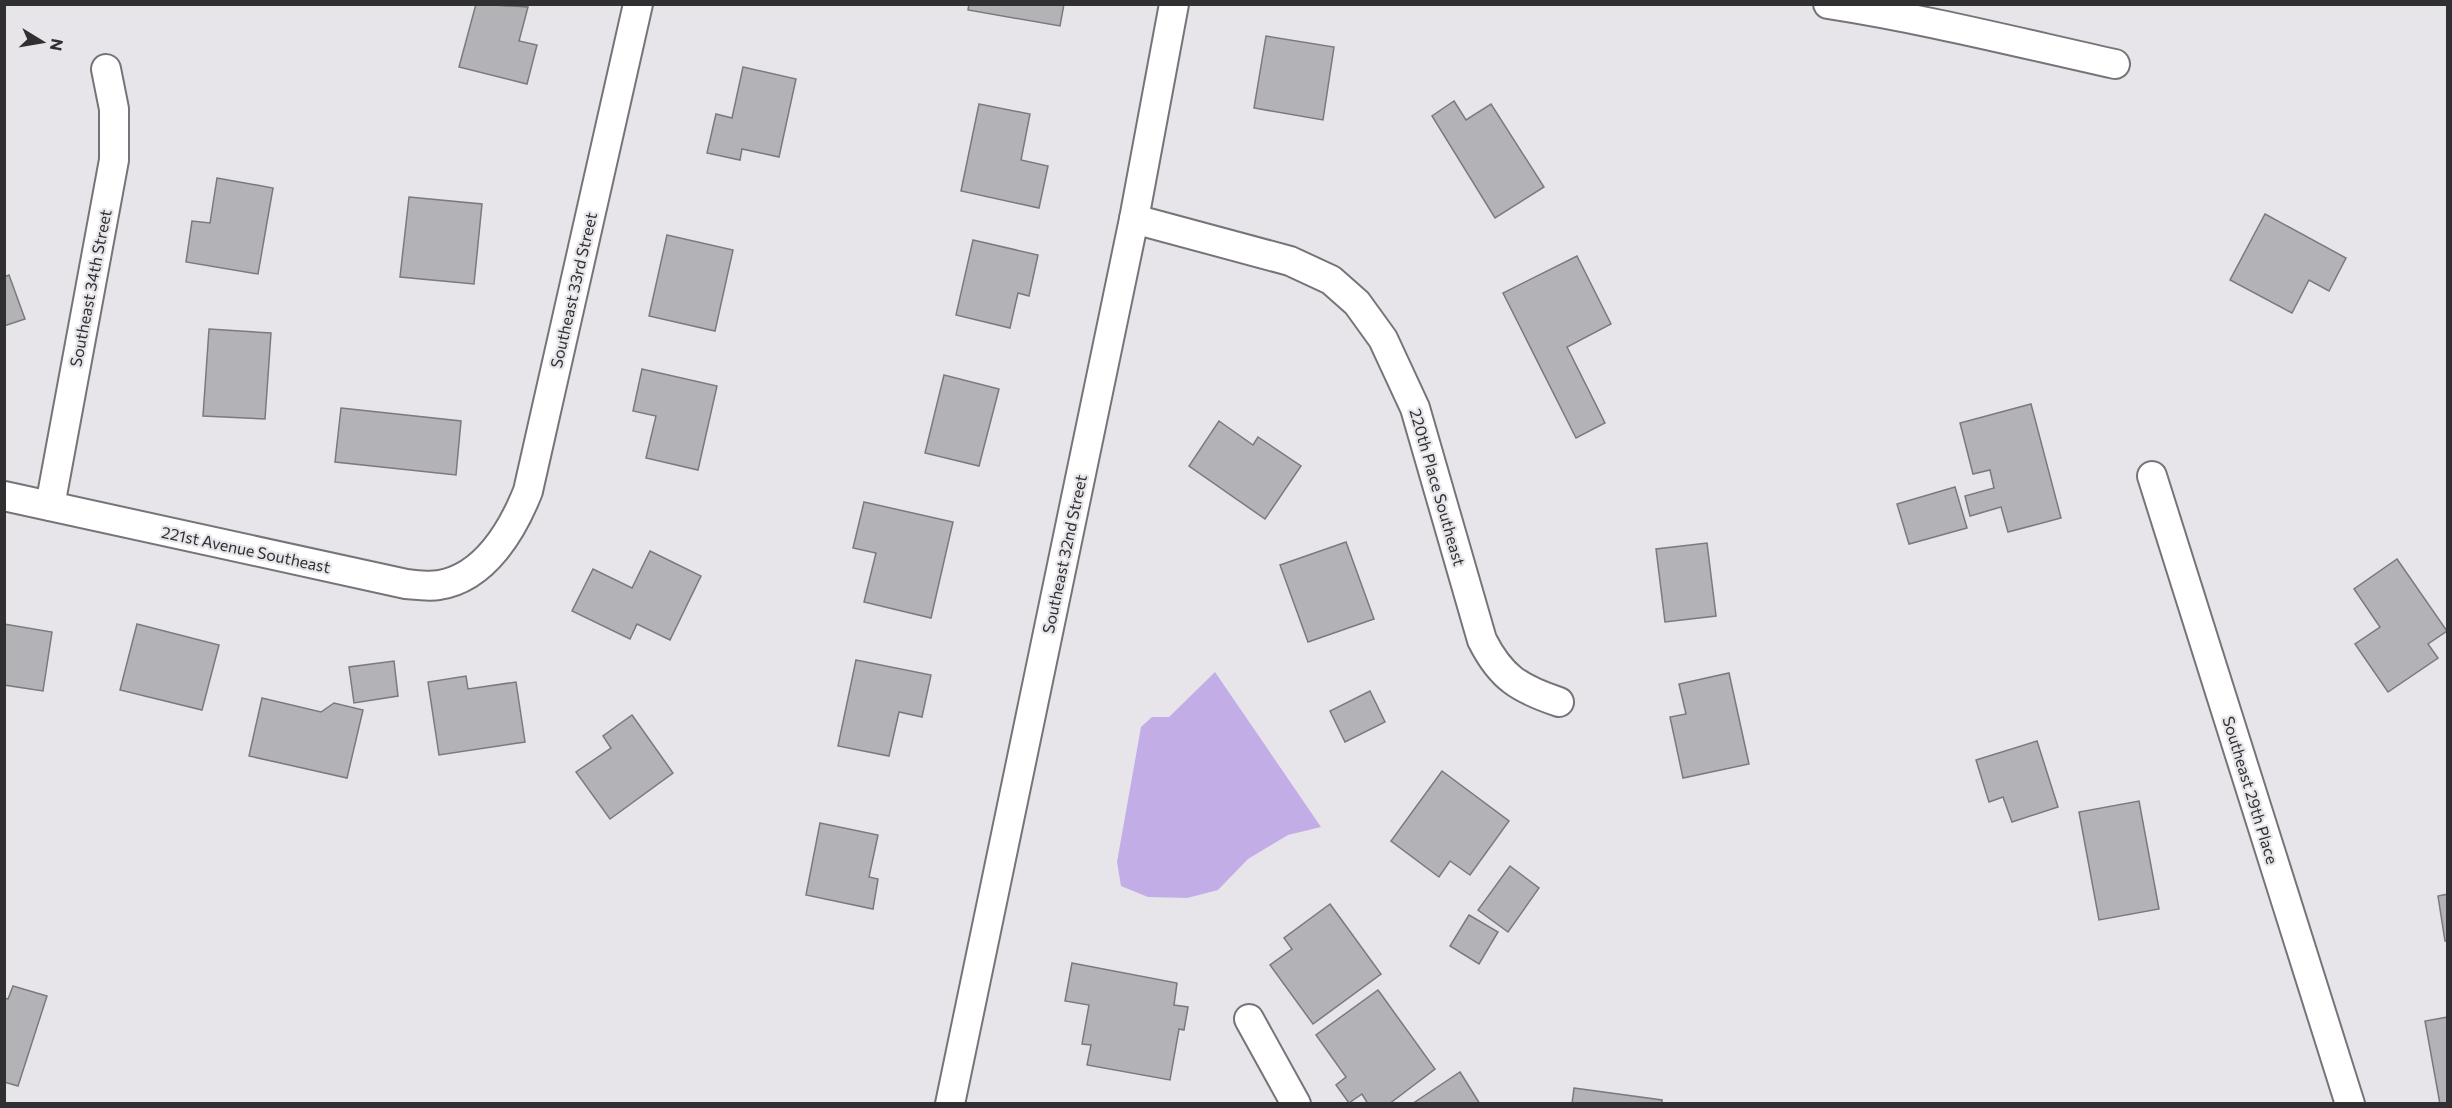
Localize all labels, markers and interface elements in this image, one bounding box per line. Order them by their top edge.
north arrow [12,12,72,72]
text: N [47,37,68,53]
street label: Southeast 34th Street [65,207,115,368]
street label: Southeast 33rd Street [546,210,600,370]
street label: 220th Place Southeast [1406,406,1470,568]
street label: Southeast 32nd Street [1038,472,1090,635]
street label: 221st Avenue Southeast [160,522,333,576]
street label: Southeast 29th Place [2219,714,2283,866]

